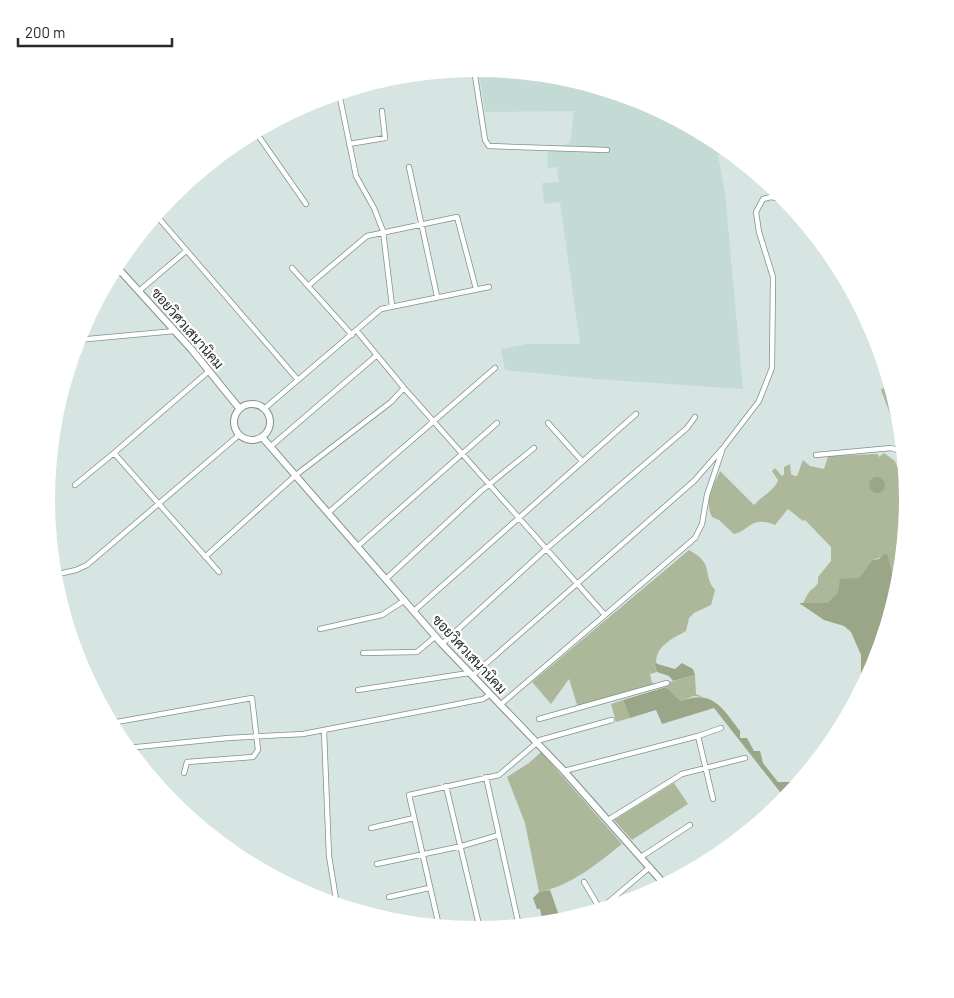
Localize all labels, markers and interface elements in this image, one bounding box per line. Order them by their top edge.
scale bar [18,15,171,47]
text: 200 m [25,23,65,41]
street label: ซอยวิศวเสนานิคม [148,284,228,372]
street label: ซอยวิศวเสนานิคม [429,611,511,697]

